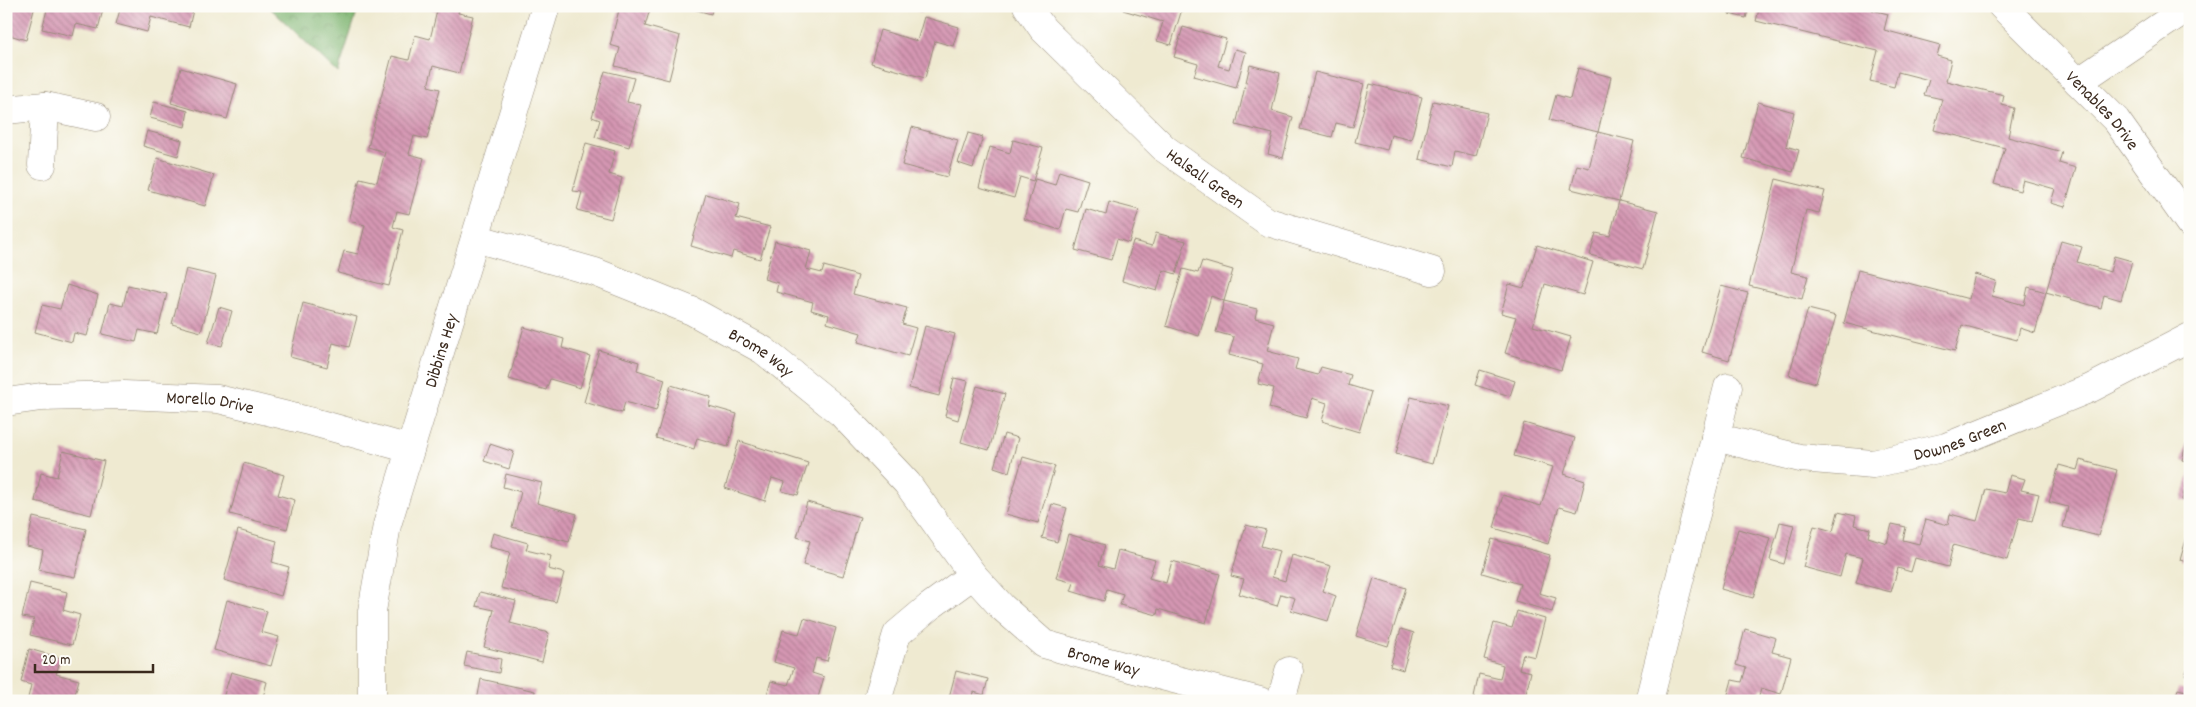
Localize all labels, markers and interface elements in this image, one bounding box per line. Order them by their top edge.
street label: Venables Drive [2059,66,2144,156]
street label: Halsall Green [1160,143,1248,216]
street label: Dibbins Hey [420,310,466,391]
street label: Brome Way [723,323,798,385]
street label: Morello Drive [166,387,256,422]
street label: Downes Green [1911,414,2011,469]
street label: Brome Way [1064,641,1142,685]
scale bar [35,642,152,674]
text: 20 m [42,650,70,672]

